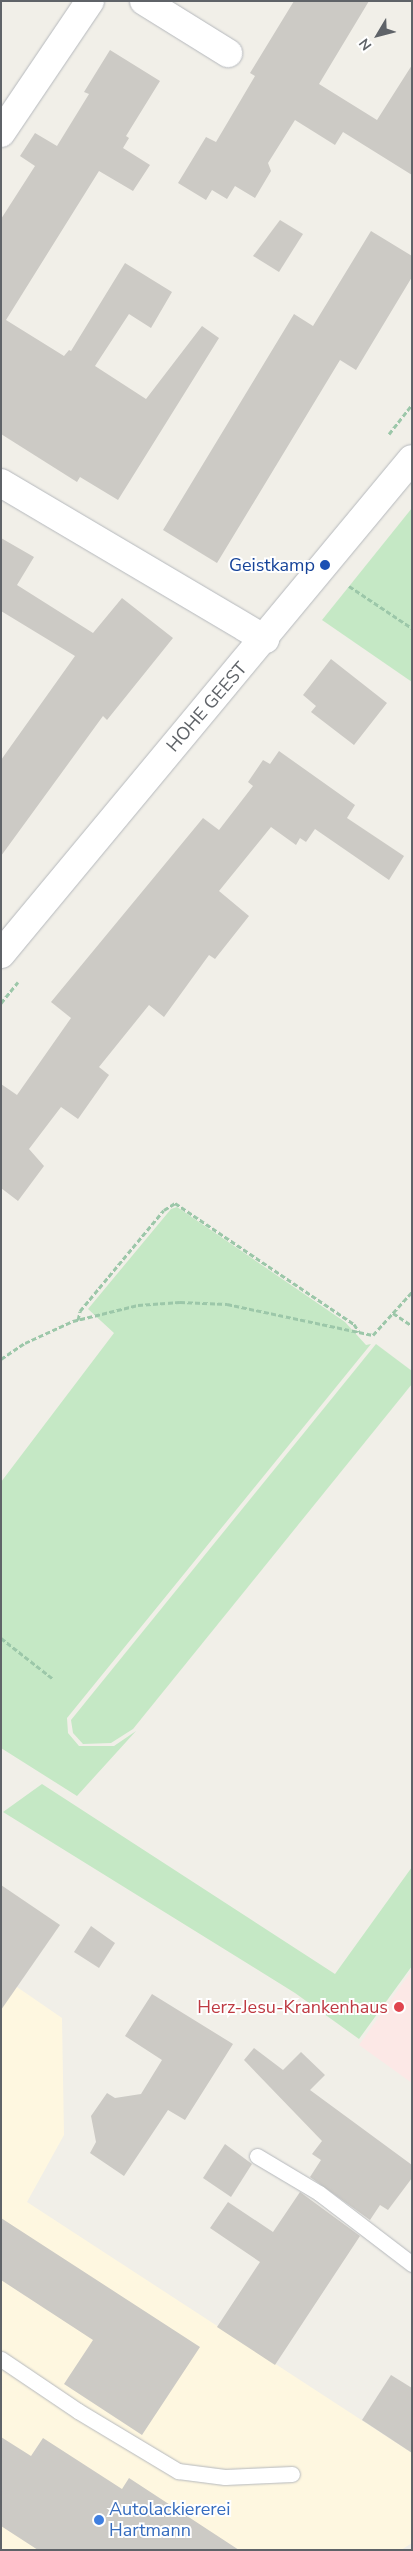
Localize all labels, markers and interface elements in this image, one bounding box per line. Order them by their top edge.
north arrow [353,10,403,60]
text: N [355,34,376,54]
place label: Geistkamp [229,554,315,576]
marker: Geistkamp [319,559,331,571]
street label: HOHE GEEST [162,658,252,756]
place label: Herz-Jesu-Krankenhaus [197,1996,388,2018]
marker: Herz-Jesu-Krankenhaus [392,2000,406,2014]
place label: Autolackiererei Hartmann [109,2499,230,2542]
marker: Autolackiererei Hartmann [93,2514,105,2526]

